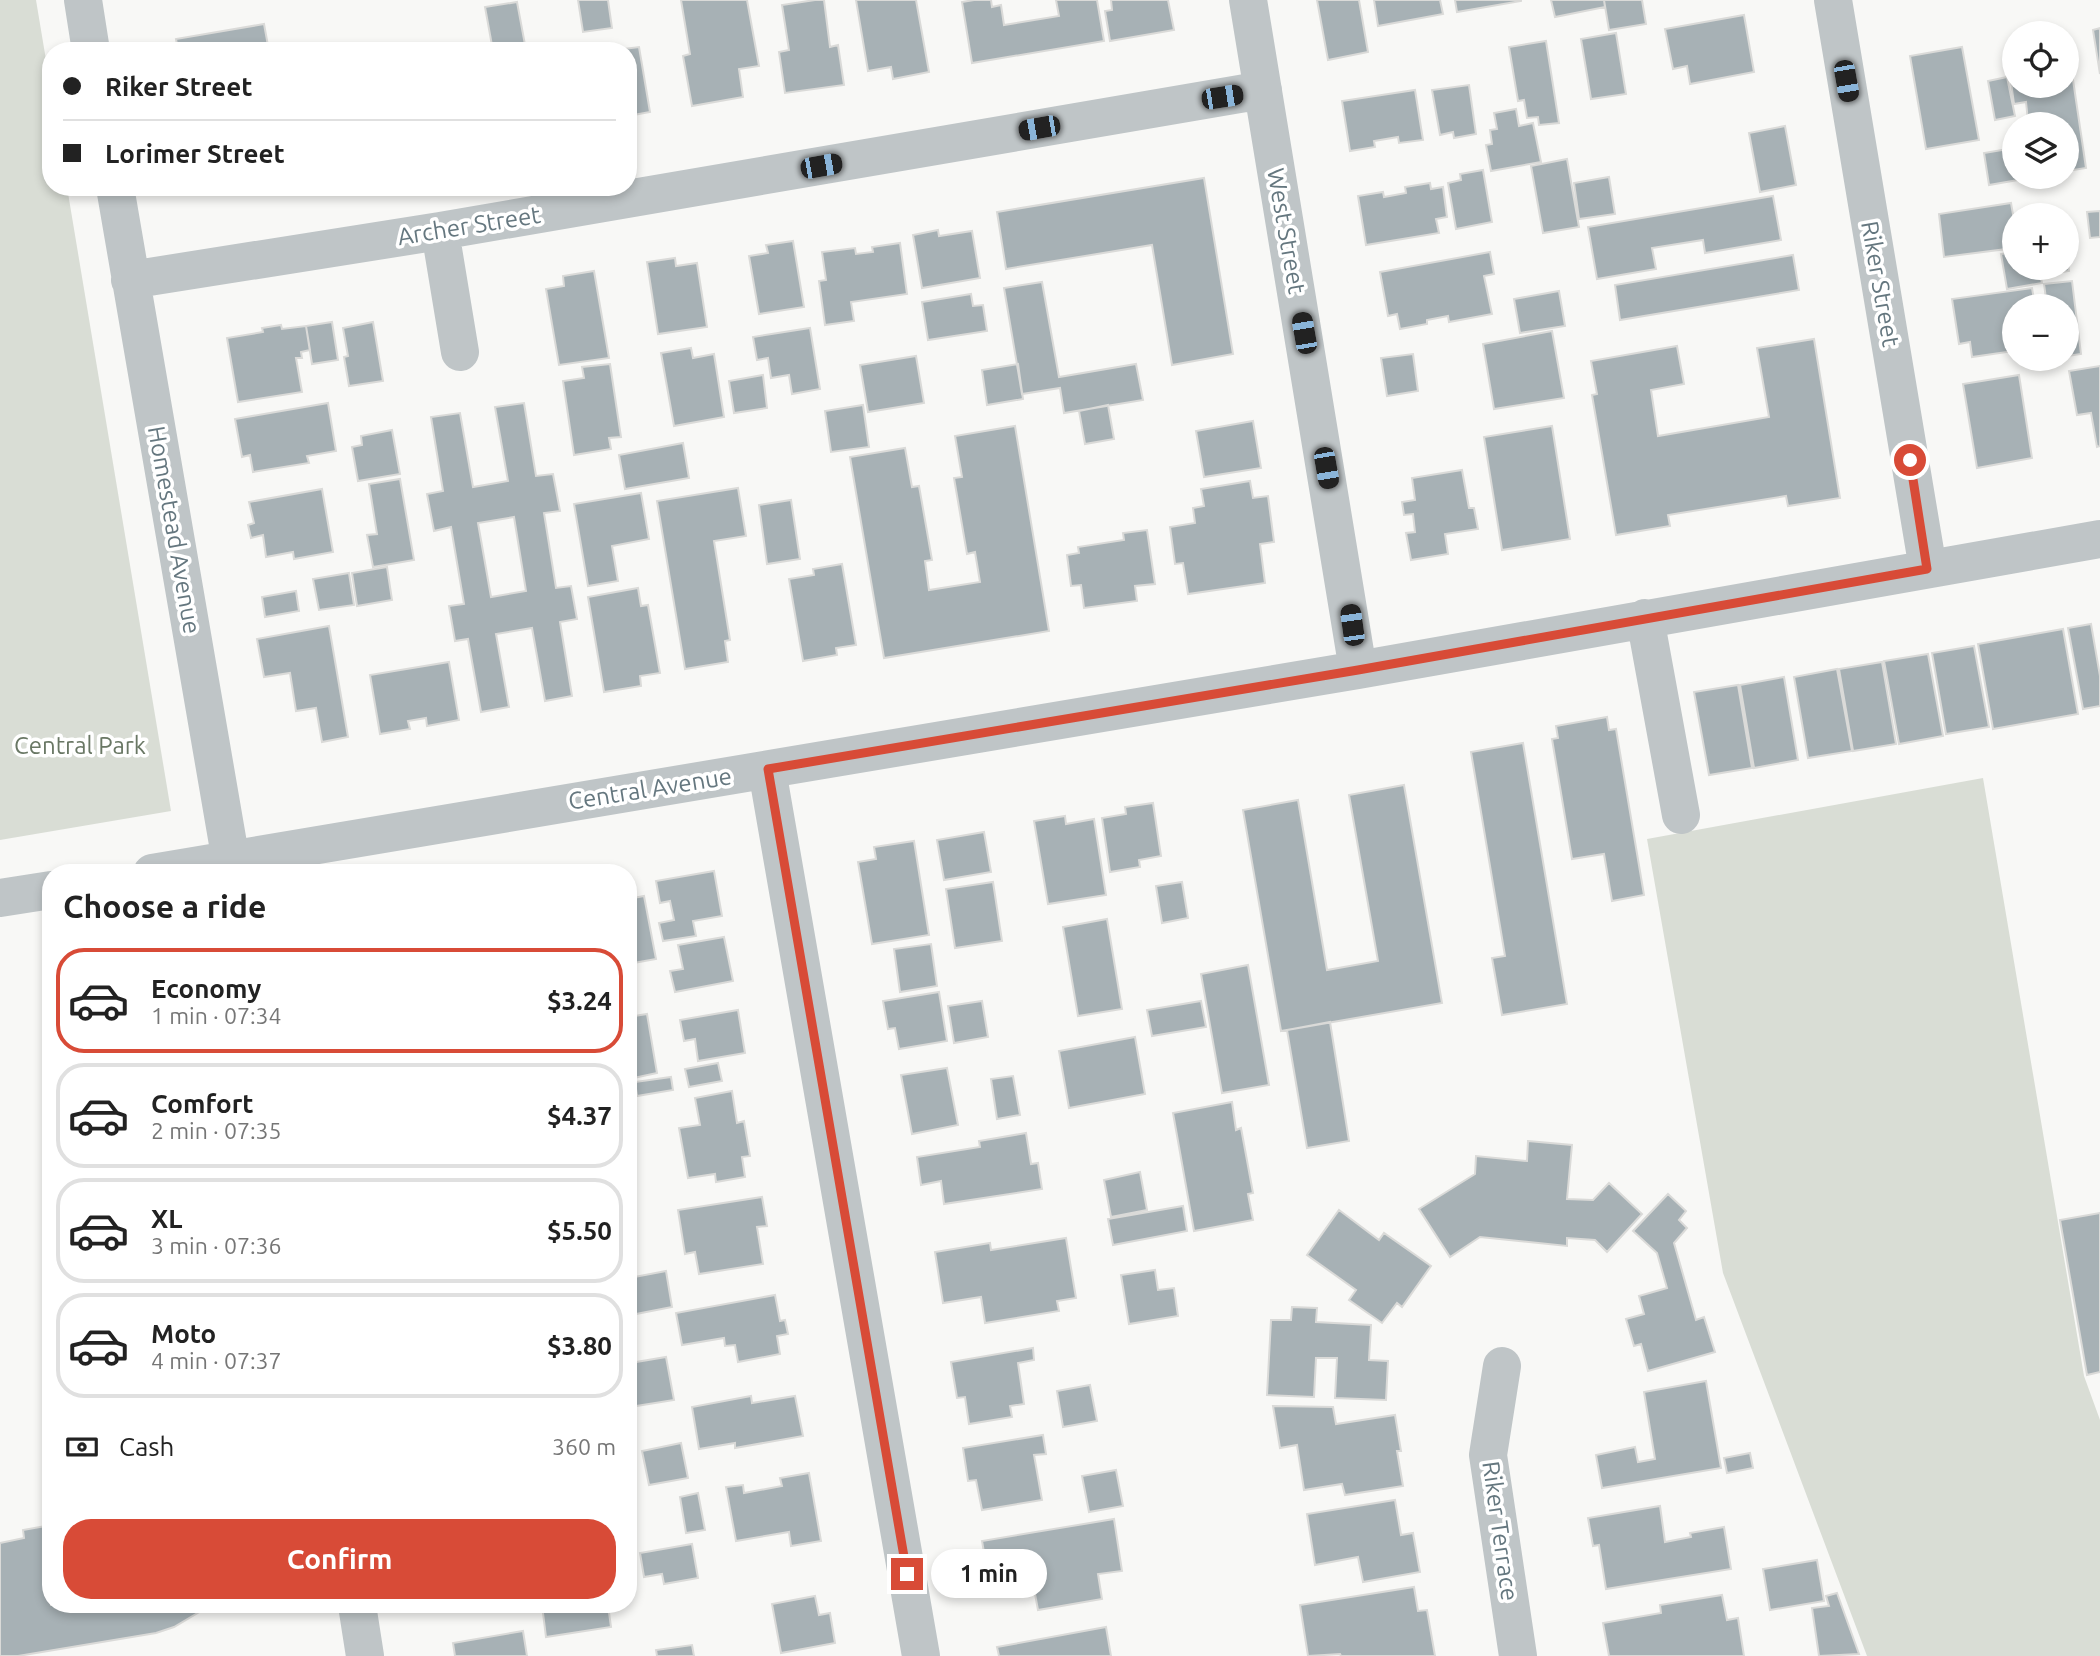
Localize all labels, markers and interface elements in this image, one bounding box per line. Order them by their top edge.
map controls [2002,21,2079,371]
button: locate [2002,21,2079,98]
car [1833,58,1860,104]
text: Riker Street [105,72,253,101]
car [1200,83,1245,111]
button: layers [2002,112,2079,189]
car [1017,114,1062,142]
text: Lorimer Street [105,139,285,168]
car [799,152,844,180]
street label: West Street [1262,166,1311,297]
street label: Archer Street [396,201,543,250]
button: + [2002,203,2079,280]
street label: Riker Street [1856,219,1905,350]
button: − [2002,294,2079,371]
car [1291,310,1318,356]
street label: Homestead Avenue [143,424,206,636]
route start [1894,444,1926,476]
car [1313,445,1340,491]
car [1339,603,1366,647]
park label: Central Park [14,732,146,759]
street label: Central Avenue [566,762,734,815]
text: Choose a ride [63,888,266,924]
icon: car [67,969,130,1032]
text: Economy [151,974,261,1003]
text: $3.24 [547,986,612,1015]
text: 1 min · 07:34 [151,1003,282,1028]
icon: car [67,1084,130,1147]
text: Comfort [151,1089,254,1118]
text: $4.37 [547,1101,612,1130]
text: 2 min · 07:35 [151,1118,282,1143]
icon: car [67,1199,130,1262]
text: XL [151,1204,182,1233]
text: $5.50 [547,1216,612,1245]
text: 3 min · 07:36 [151,1233,282,1258]
icon: car [67,1314,130,1377]
text: Moto [151,1319,216,1348]
text: $3.80 [547,1331,612,1360]
text: 4 min · 07:37 [151,1348,282,1373]
icon: cash [63,1428,101,1466]
text: Cash [119,1432,174,1461]
text: 360 m [552,1434,616,1459]
street label: Riker Terrace [1477,1459,1524,1602]
button: Confirm [63,1519,616,1599]
callout: 1 min [932,1550,1047,1598]
route end [891,1558,923,1590]
text: 1 min [960,1561,1018,1586]

